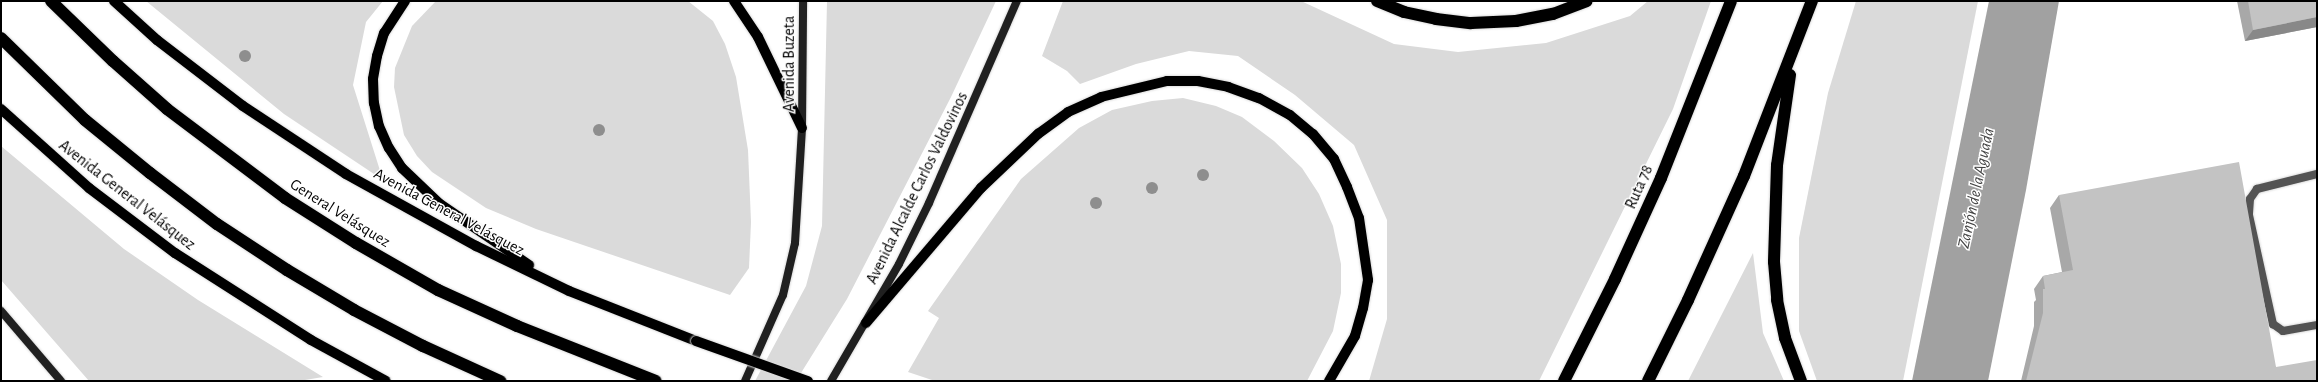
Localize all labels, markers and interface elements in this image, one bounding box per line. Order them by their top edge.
street label: Avenida Buzeta [779,16,799,112]
street label: Avenida Alcalde Carlos Valdovinos [862,89,972,287]
water label: Zanjón de la Aguada [1953,126,1999,250]
street label: Avenida General Velásquez [55,136,199,254]
street label: Ruta 78 [1621,162,1657,212]
street label: Avenida General Velásquez [370,164,528,260]
street label: General Velásquez [286,175,394,251]

